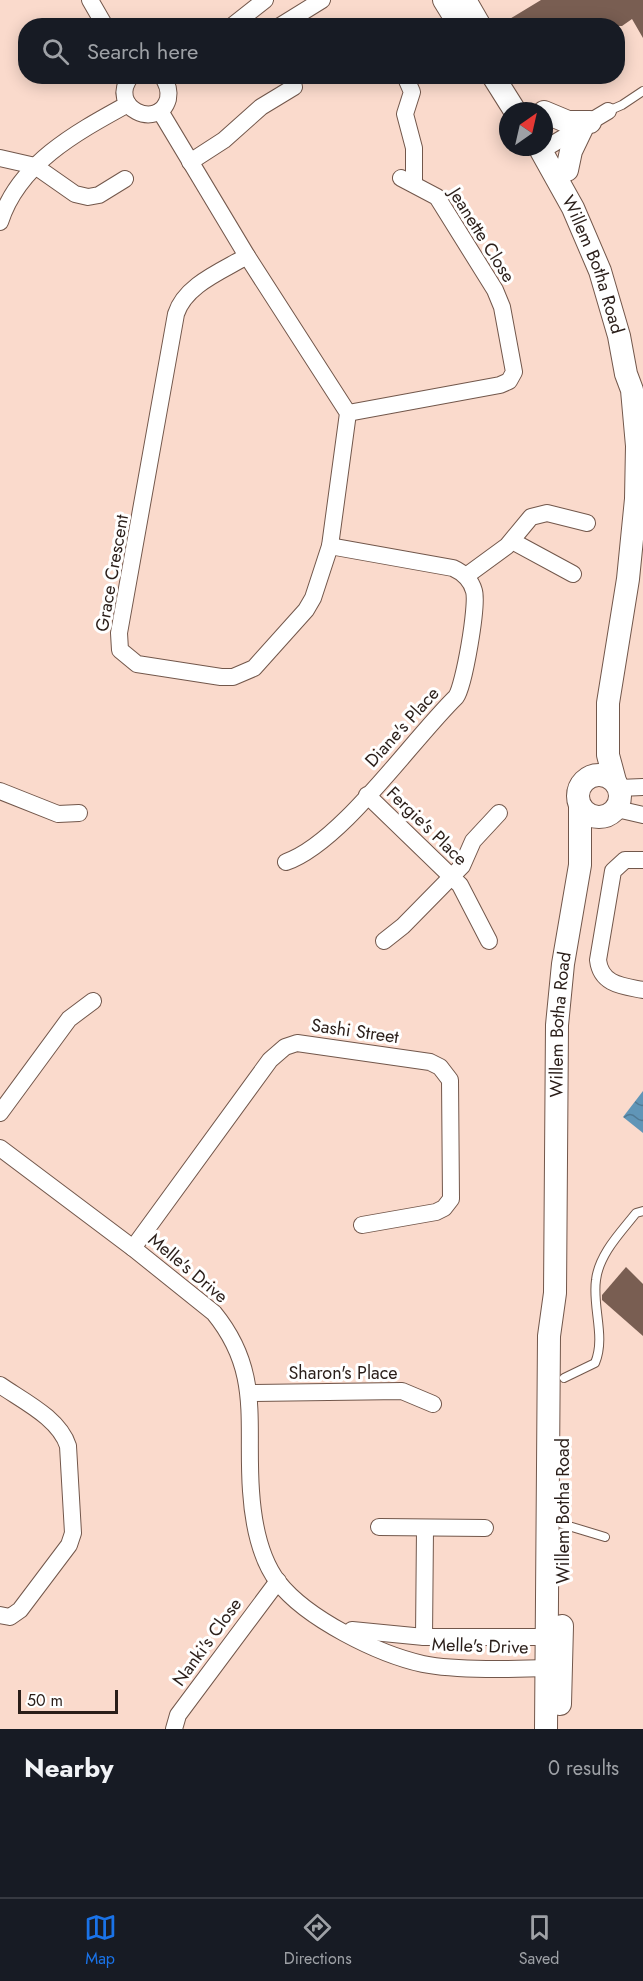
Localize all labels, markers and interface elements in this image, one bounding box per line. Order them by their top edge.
search box [18,18,625,84]
icon: search [39,35,72,68]
text: Search here [87,35,198,67]
north arrow [499,102,553,156]
street label: Jeanette Close [442,181,521,287]
street label: Willem Botha Road [555,190,631,337]
street label: Grace Crescent [89,512,135,634]
street label: Diane's Place [359,681,445,773]
street label: Fergie's Place [381,781,473,871]
street label: Willem Botha Road [543,950,578,1098]
street label: Sashi Street [309,1012,401,1050]
street label: Melle's Drive [143,1227,233,1309]
street label: Sharon's Place [288,1360,398,1386]
street label: Willem Botha Road [550,1438,576,1584]
street label: Nanki's Close [166,1593,248,1691]
street label: Melle's Drive [431,1631,529,1661]
scale bar [18,1687,118,1714]
text: 50 m [27,1689,63,1712]
text: Nearby [24,1749,113,1787]
text: 0 results [548,1754,619,1783]
tab: Map [84,1911,117,1970]
tab: Directions [284,1911,352,1970]
tab: Saved [519,1911,559,1970]

